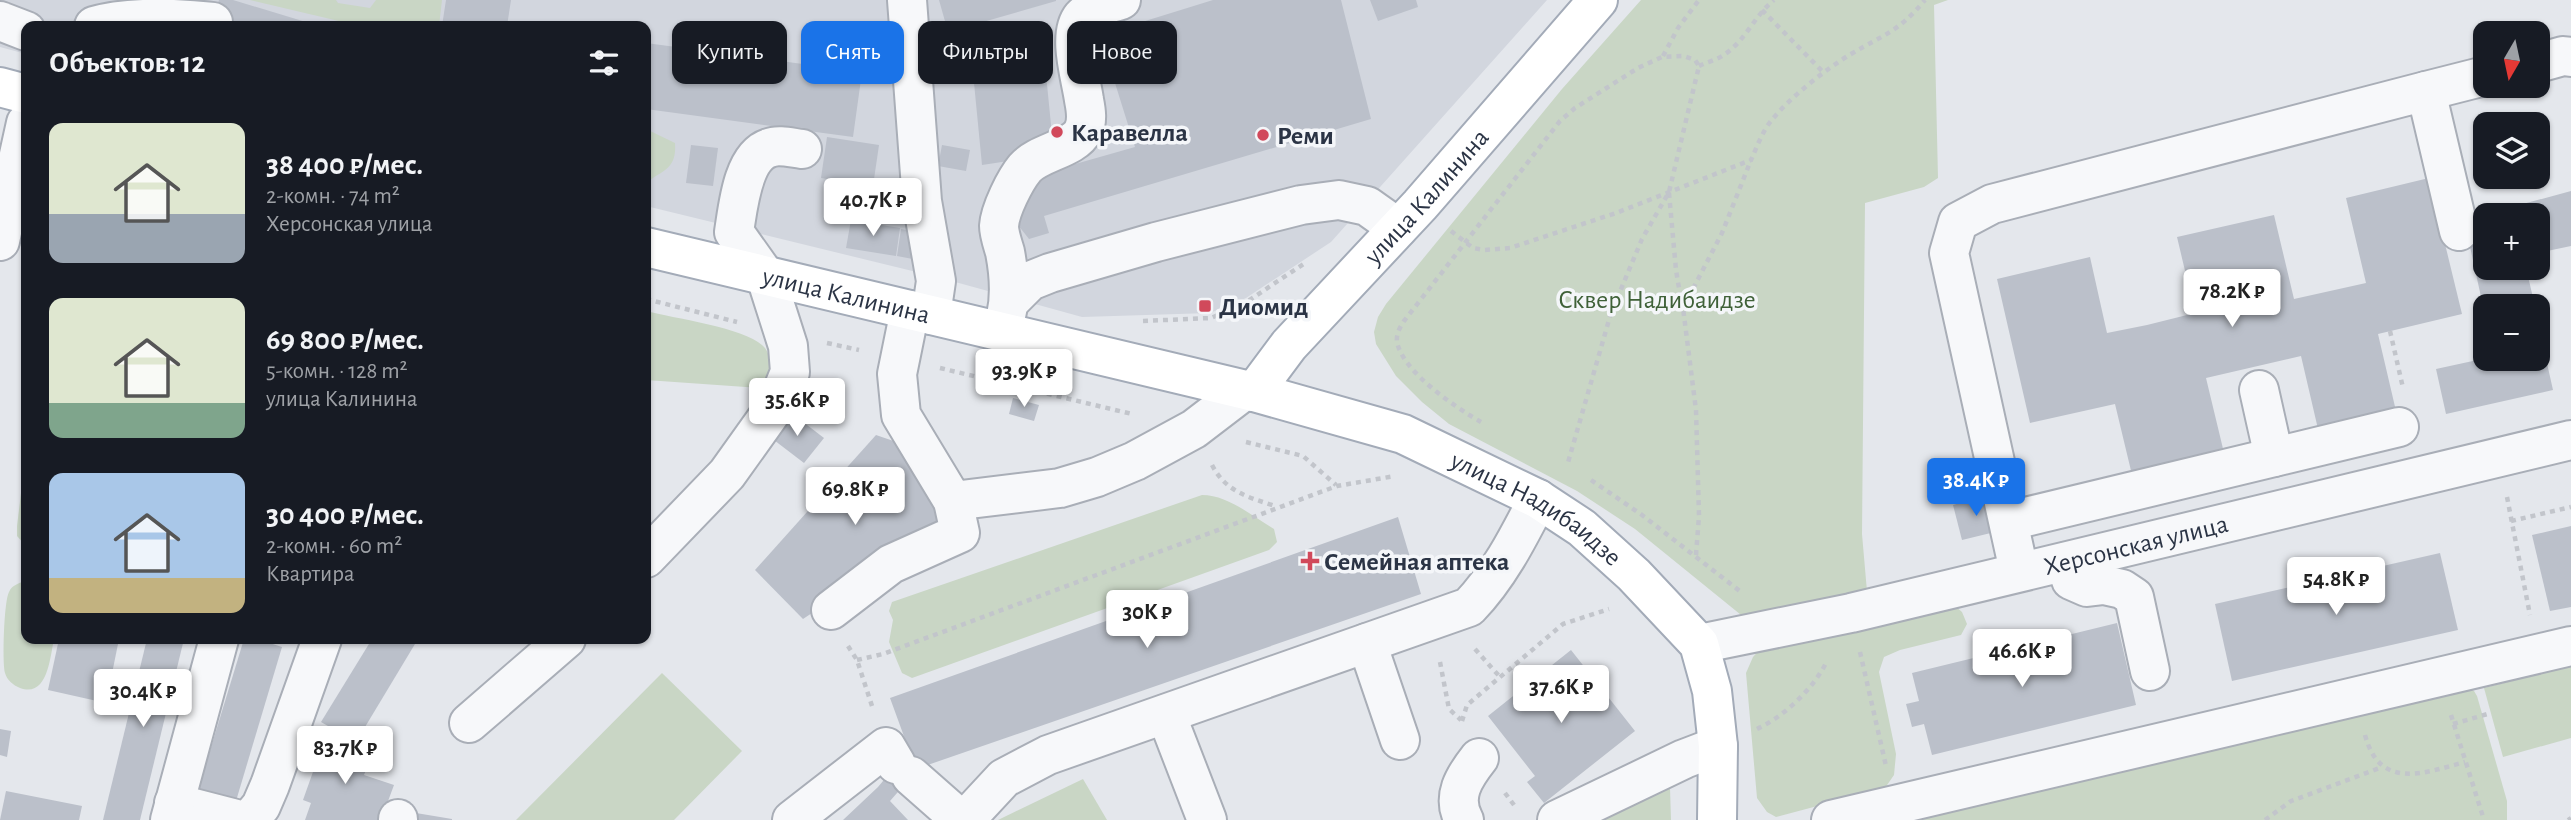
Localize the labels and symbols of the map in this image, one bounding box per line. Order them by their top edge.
north arrow [2473,21,2550,98]
place label: Каравелла [1071,120,1188,146]
place label: Реми [1277,123,1334,149]
marker: Каравелла [1049,124,1065,140]
street label: улица Калинина [1359,124,1494,270]
marker: Реми [1255,127,1271,143]
pin: 40.7K ₽ [808,178,938,238]
street label: улица Калинина [759,263,933,328]
pin: 78.2K ₽ [2167,270,2297,329]
park label: Сквер Надибаидзе [1558,287,1756,313]
place label: Диомид [1219,294,1308,320]
marker: Диомид [1197,298,1213,314]
pin: 93.9K ₽ [959,350,1089,409]
pin: 35.6K ₽ [732,378,862,438]
street label: улица Надибаидзе [1446,447,1626,571]
pin: 38.4K ₽ [1911,458,2041,518]
pin: 69.8K ₽ [790,468,920,527]
street label: Херсонская улица [2041,511,2231,580]
place label: Семейная аптека [1324,549,1509,575]
marker: Семейная аптека [1302,553,1318,569]
pin: 54.8K ₽ [2271,558,2401,617]
pin: 30K ₽ [1098,590,1196,650]
pin: 46.6K ₽ [1957,630,2087,689]
pin: 37.6K ₽ [1496,666,1626,725]
pin: 30.4K ₽ [78,670,208,729]
pin: 83.7K ₽ [280,726,410,786]

